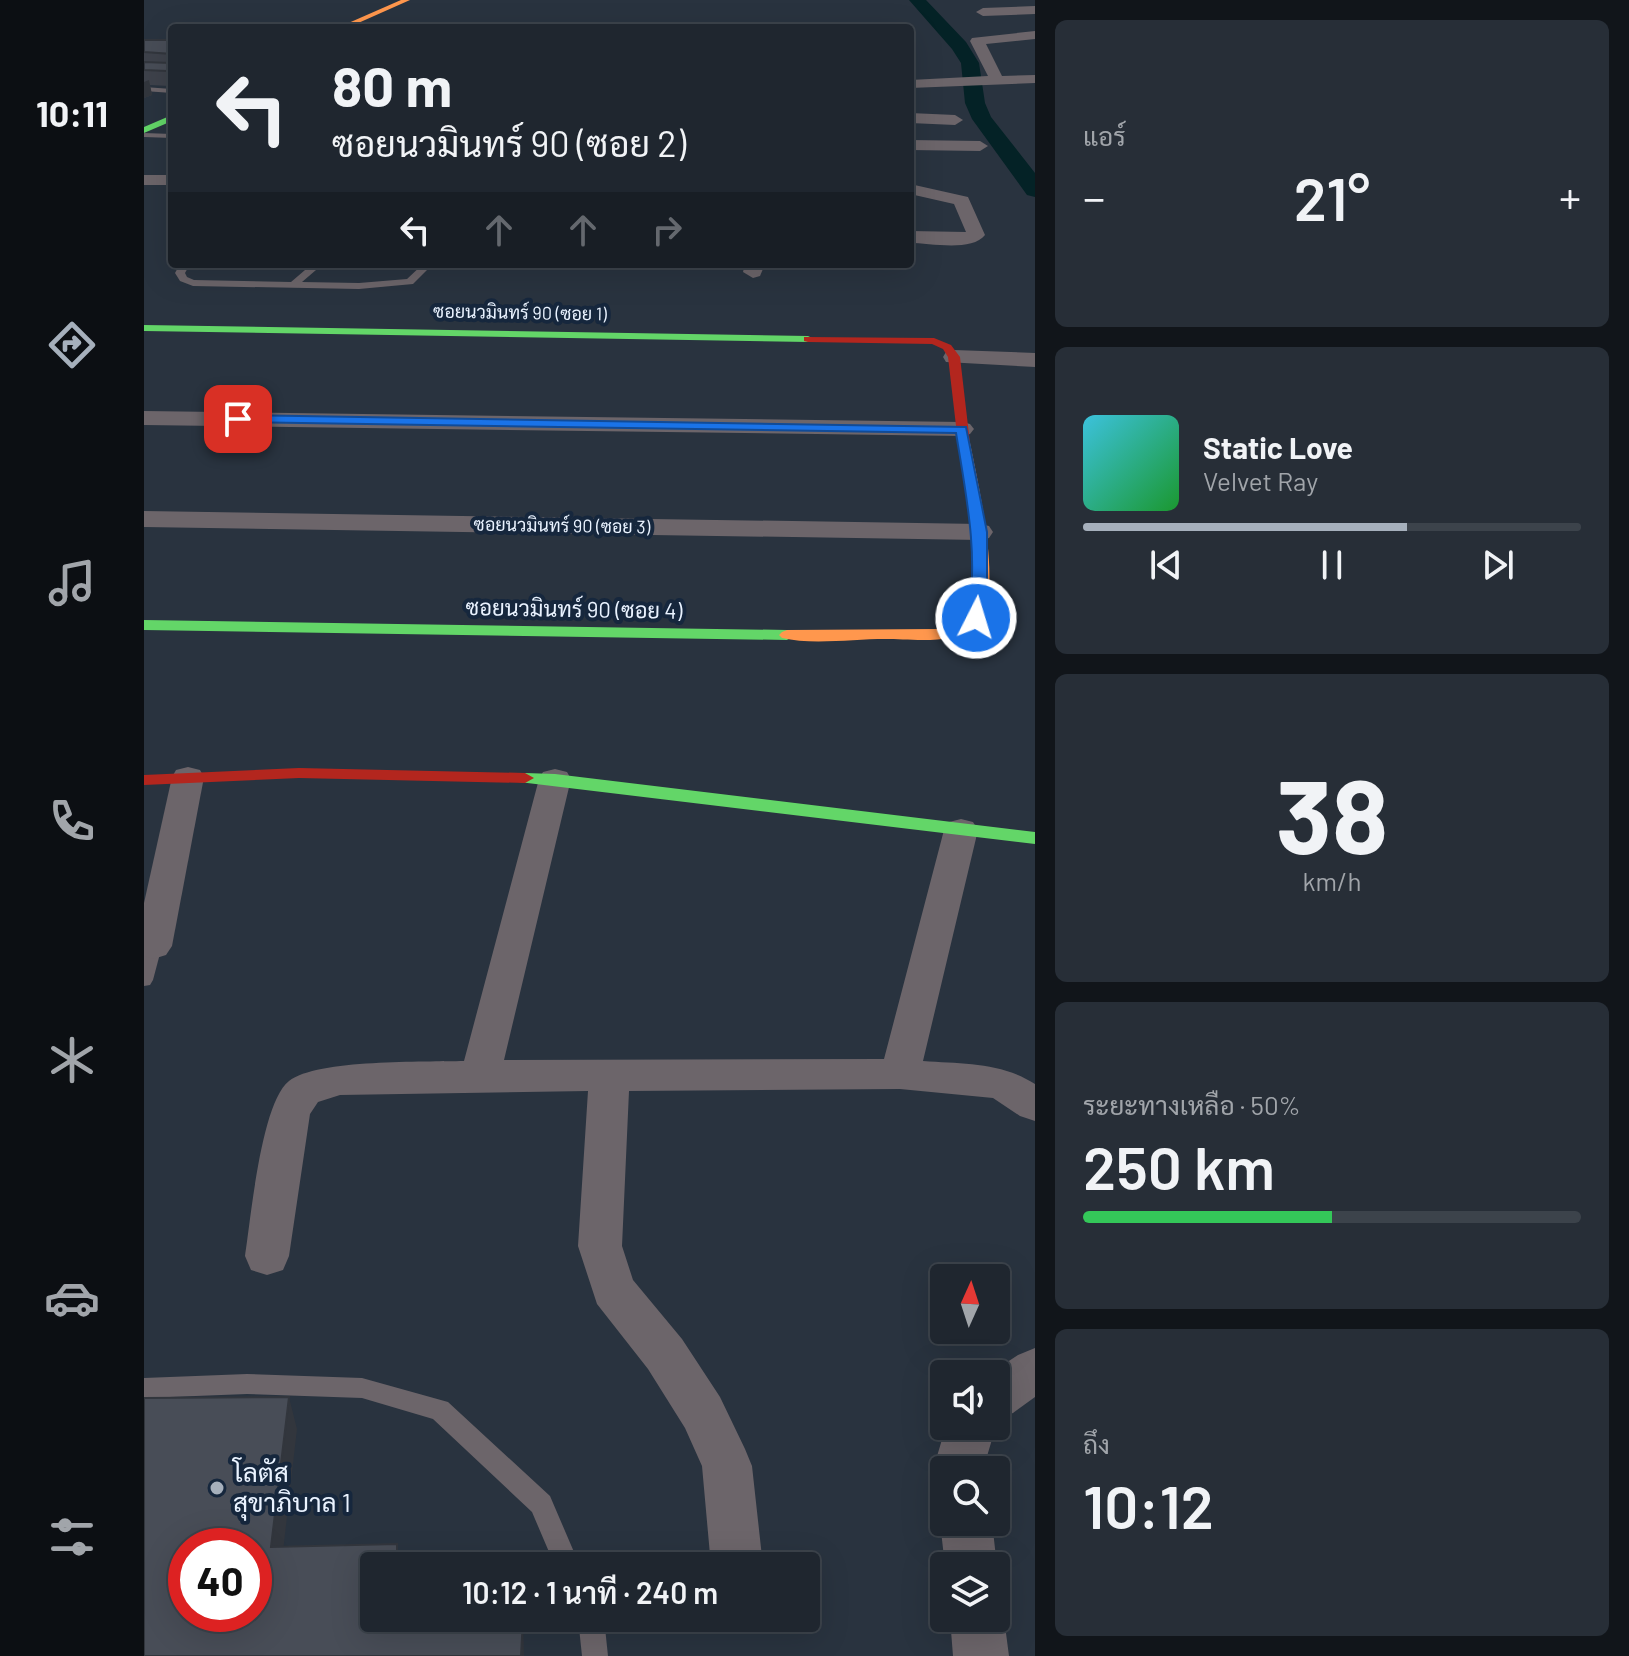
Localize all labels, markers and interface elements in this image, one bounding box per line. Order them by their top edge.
text: 80 m [332,51,452,118]
icon: left [200,56,304,160]
text: 10:11 [36,91,108,134]
text: แอร์ [1083,120,1126,151]
text: ซอยนวมินทร์ 90 (ซอย 2) [332,121,686,164]
text: 21° [1294,161,1370,233]
text: − [1083,170,1105,223]
text: + [1559,170,1581,223]
icon: left [393,208,437,252]
icon: ahead [477,208,521,252]
icon: ahead [561,208,605,252]
icon: right [645,208,689,252]
street label: ซอยนวมินทร์ 90 (ซอย 1) [433,298,607,325]
icon: directions [44,317,100,373]
pin [204,385,272,453]
icon: arrive [216,397,260,441]
text: Static Love [1203,429,1353,465]
text: Velvet Ray [1203,465,1318,496]
street label: ซอยนวมินทร์ 90 (ซอย 3) [474,511,651,538]
icon: previous [1144,543,1188,587]
icon: pause [1310,543,1354,587]
icon: next [1476,543,1520,587]
icon: music [44,555,100,611]
position arrow [934,576,1018,660]
street label: ซอยนวมินทร์ 90 (ซอย 4) [465,593,683,623]
text: 38 [1276,750,1388,875]
icon: phone [44,793,100,849]
text: km/h [1303,865,1361,896]
icon: climate [44,1032,100,1088]
text: ระยะทางเหลือ · 50% [1083,1089,1301,1120]
text: 250 km [1083,1130,1275,1202]
north arrow [930,1264,1010,1344]
map controls [930,1264,1010,1632]
icon: car [44,1270,100,1326]
button: sound [930,1360,1010,1440]
text: ถึง [1083,1428,1110,1459]
place label: โลตัส สุขาภิบาล 1 [231,1456,351,1521]
button: search [930,1456,1010,1536]
text: 10:12 [1083,1469,1214,1541]
marker: โลตัส สุขาภิบาล 1 [208,1479,226,1497]
icon: filters [44,1509,100,1565]
speed limit sign: 40 [168,1528,272,1632]
button: layers [930,1552,1010,1632]
text: 10:12 · 1 นาที · 240 m [462,1574,718,1610]

